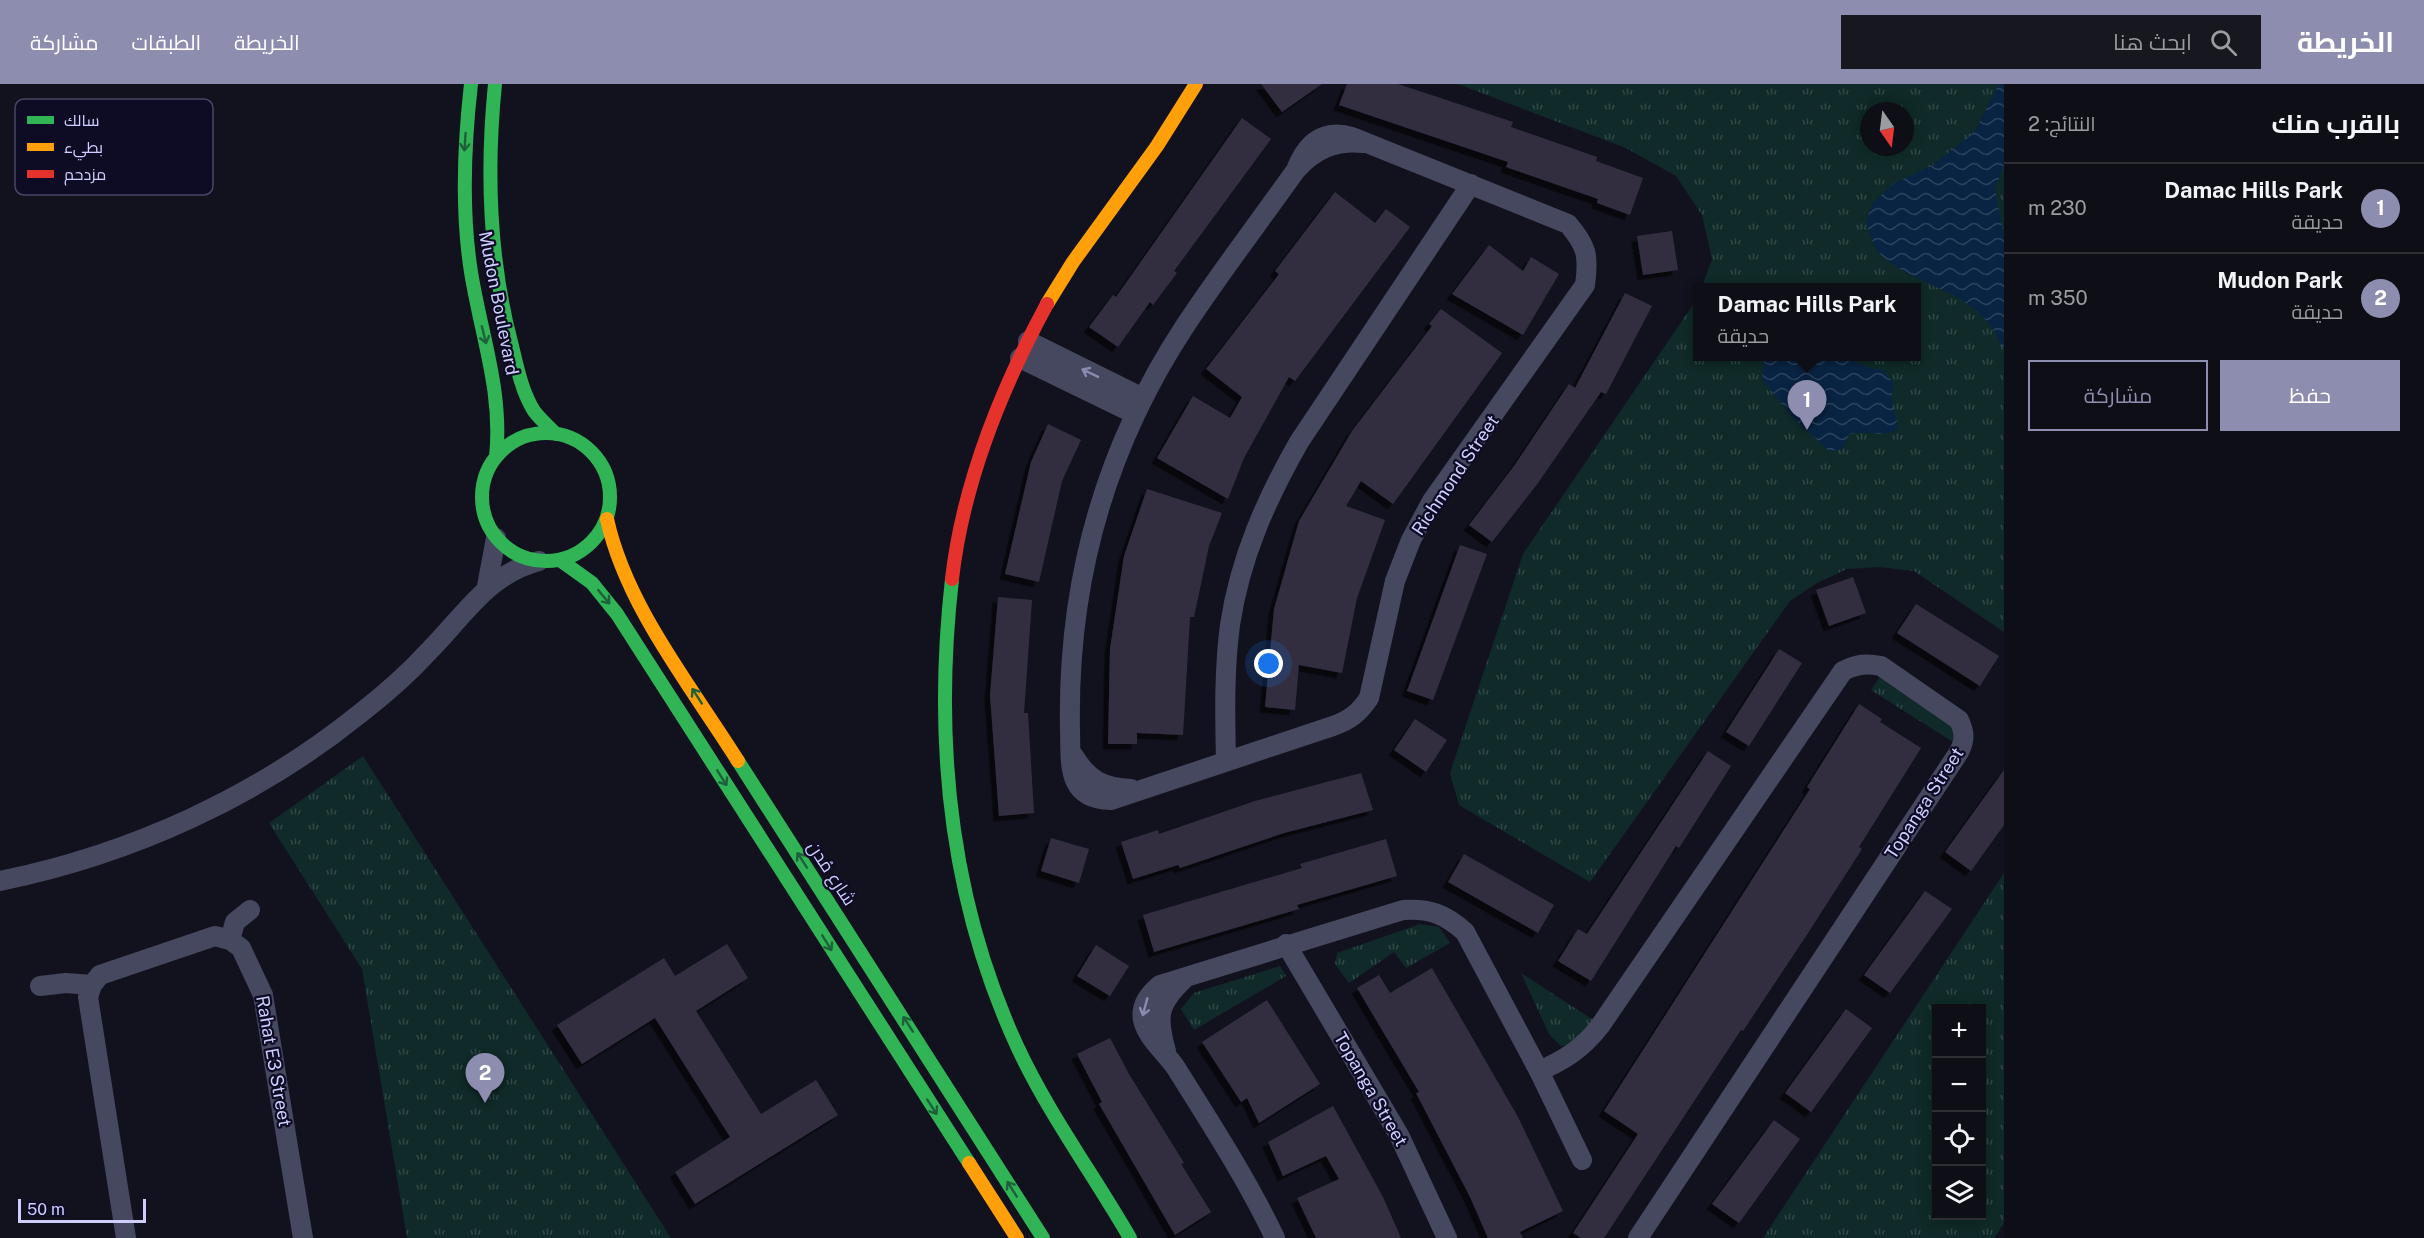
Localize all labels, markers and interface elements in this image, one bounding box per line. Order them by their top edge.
search box [1841,15,2261,69]
text: الخريطة [2297,25,2394,58]
icon: search [2207,26,2240,59]
text: ابحث هنا [2113,29,2192,55]
text: مشاركة [30,30,99,55]
text: الطبقات [132,30,201,55]
text: الخريطة [234,30,300,55]
legend [15,99,213,195]
north arrow [1860,102,1914,156]
text: بالقرب منك [2271,108,2400,139]
text: سالك [64,111,99,130]
text: النتائج: 2 [2028,112,2096,136]
one-way arrow [460,132,471,152]
text: بطيء [64,138,103,161]
text: مزدحم [64,165,106,186]
text: Damac Hills Park [2164,177,2343,203]
text: 230 m [2028,196,2087,220]
text: 1 [2376,196,2385,220]
text: حديقة [2292,210,2343,234]
street label: Mudon Boulevard [475,229,523,377]
text: Mudon Park [2217,267,2343,293]
popup [1693,283,1921,361]
text: 350 m [2028,286,2088,310]
text: 2 [2374,286,2387,310]
text: Damac Hills Park [1718,291,1896,317]
text: حديقة [2292,300,2343,324]
text: حديقة [1718,324,1769,348]
one-way arrow [479,326,491,345]
button: مشاركة [2028,360,2208,431]
button: حفظ [2220,360,2400,431]
one-way arrow [1082,366,1100,378]
pin: 1 [1788,380,1826,430]
street label: Richmond Street [1407,411,1503,539]
one-way arrow [598,589,611,605]
your location [1254,649,1283,678]
one-way arrow [691,688,703,705]
street label: Topanga Street [1880,743,1968,863]
one-way arrow [717,769,729,786]
street label: شارع مُدن [802,837,861,910]
one-way arrow [796,852,808,869]
one-way arrow [821,934,833,951]
street label: Rahat E3 Street [252,994,296,1128]
one-way arrow [1139,997,1151,1016]
map controls [1932,1004,1986,1220]
button: + [1932,1004,1986,1058]
one-way arrow [901,1016,913,1033]
street label: Topanga Street [1330,1028,1412,1150]
pin: 2 [466,1054,504,1103]
button: − [1932,1058,1986,1112]
one-way arrow [926,1098,938,1115]
button: locate [1932,1112,1986,1166]
button: layers [1932,1166,1986,1220]
one-way arrow [1006,1180,1019,1197]
scale bar [18,1196,146,1224]
text: 50 m [27,1200,65,1219]

